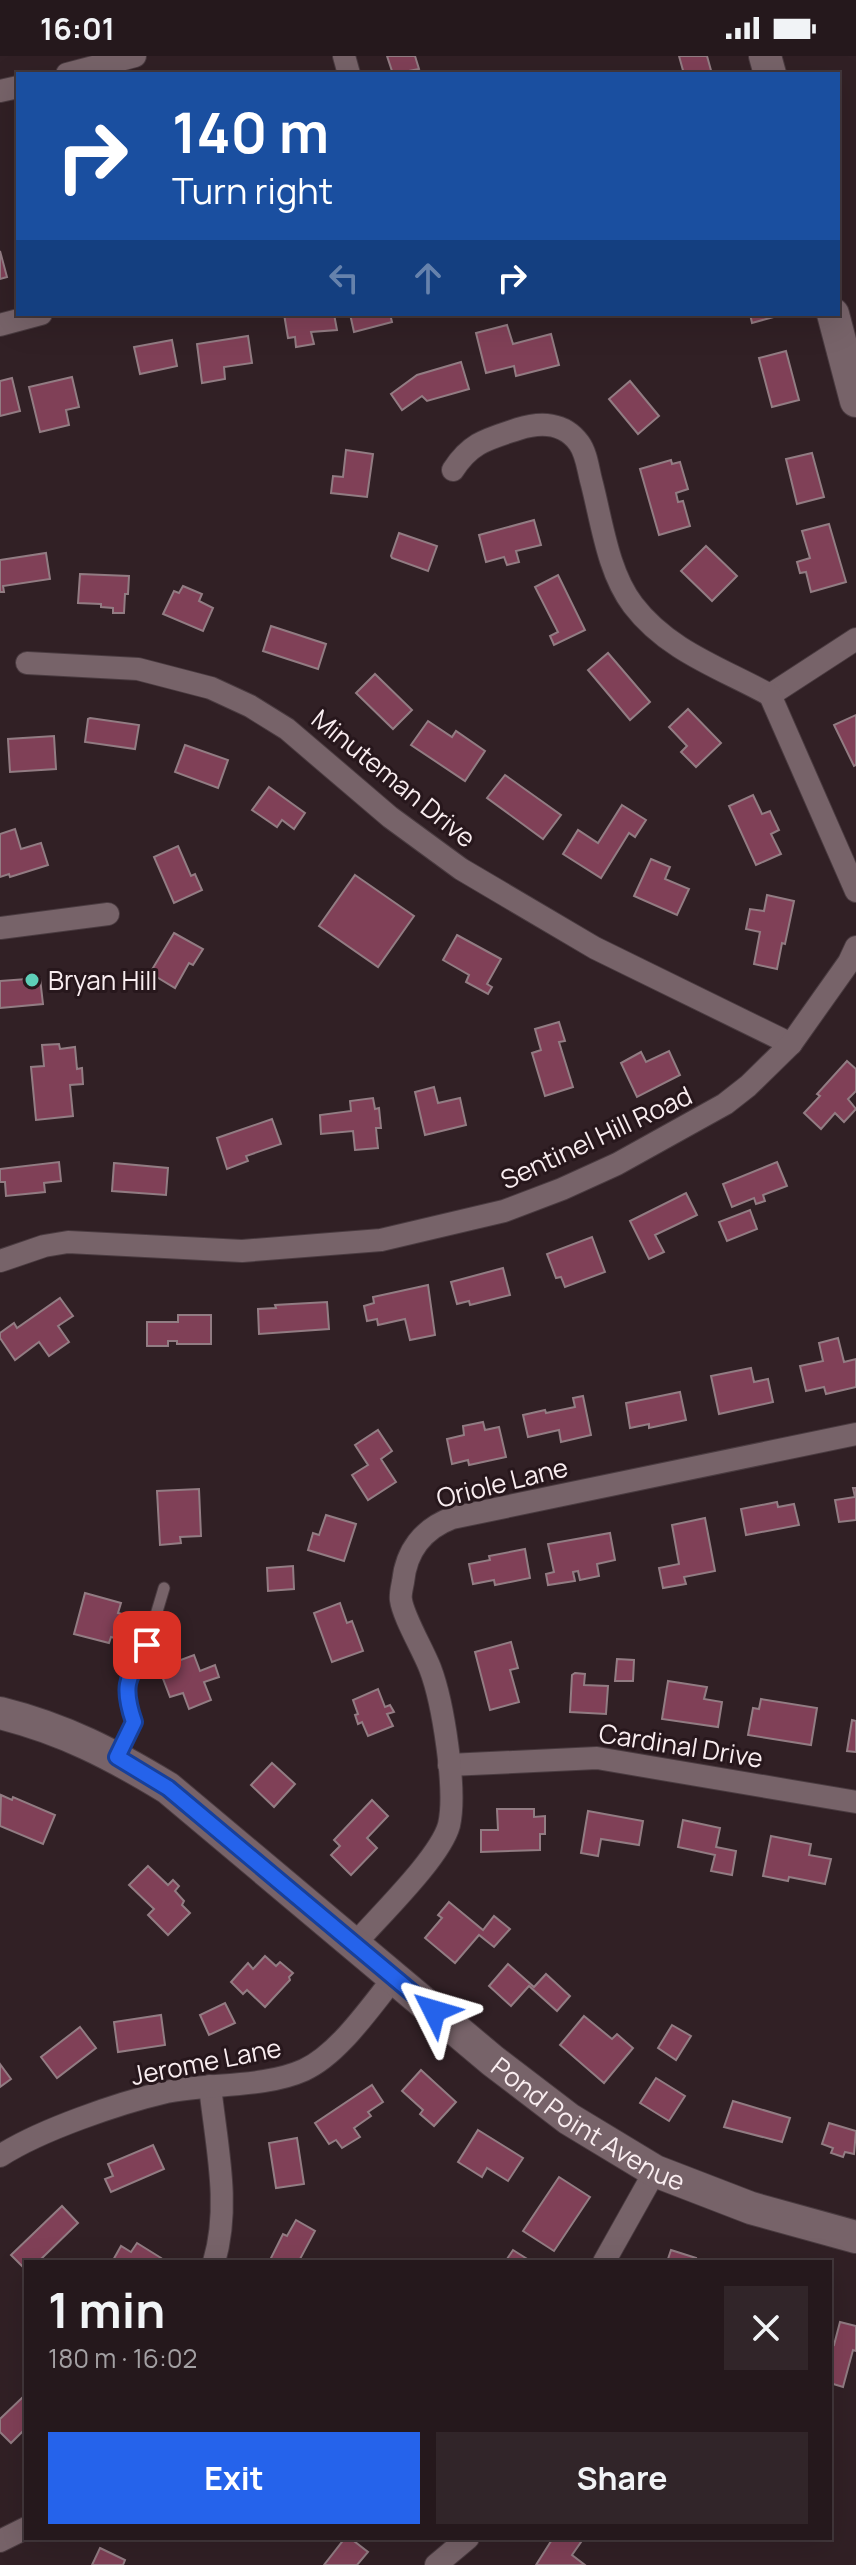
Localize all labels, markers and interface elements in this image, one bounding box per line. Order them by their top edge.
text: 16:01 [40,8,115,49]
text: 140 m [172,93,329,170]
icon: right [40,104,144,208]
text: Turn right [172,166,333,215]
icon: left [322,256,366,300]
icon: ahead [406,256,450,300]
icon: right [490,256,534,300]
street label: Minuteman Drive [304,701,484,855]
place label: Bryan Hill [48,962,157,998]
marker: Bryan Hill [23,971,41,989]
street label: Sentinel Hill Road [494,1077,698,1197]
street label: Oriole Lane [432,1448,572,1516]
pin [113,1611,181,1679]
icon: arrive [125,1623,169,1667]
street label: Cardinal Drive [596,1714,766,1776]
position arrow [392,1969,476,2053]
street label: Jerome Lane [128,2029,284,2093]
street label: Pond Point Avenue [484,2048,690,2199]
text: 1 min [48,2277,165,2342]
button: close [724,2286,808,2370]
text: 180 m · 16:02 [48,2340,197,2376]
button: Exit [48,2432,420,2524]
button: Share [436,2432,808,2524]

